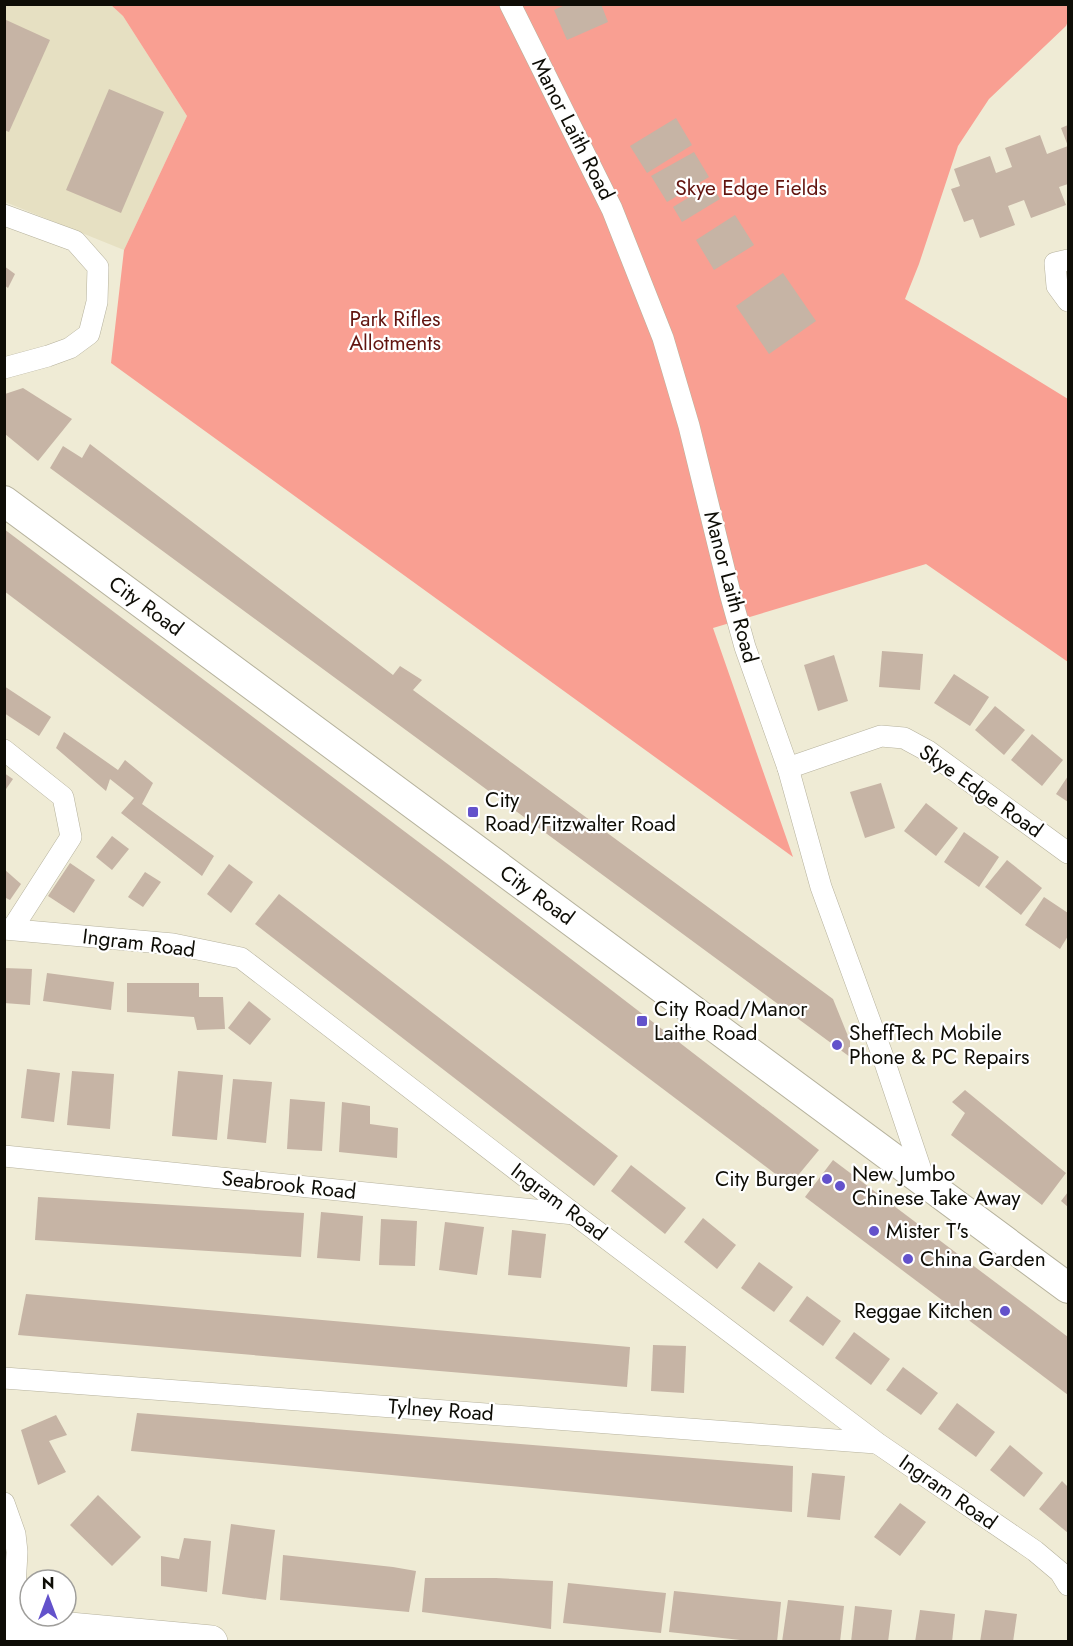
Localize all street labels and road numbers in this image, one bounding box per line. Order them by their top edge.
street label: Manor Laith Road [524,53,622,205]
street label: Manor Laith Road [696,508,766,666]
street label: City Road [103,569,189,643]
street label: Skye Edge Road [913,737,1049,845]
street label: City Road [494,858,580,932]
street label: Ingram Road [81,921,197,965]
street label: Ingram Road [505,1156,613,1248]
street label: Seabrook Road [220,1163,358,1207]
street label: Tylney Road [387,1391,495,1429]
street label: Ingram Road [893,1447,1003,1537]

